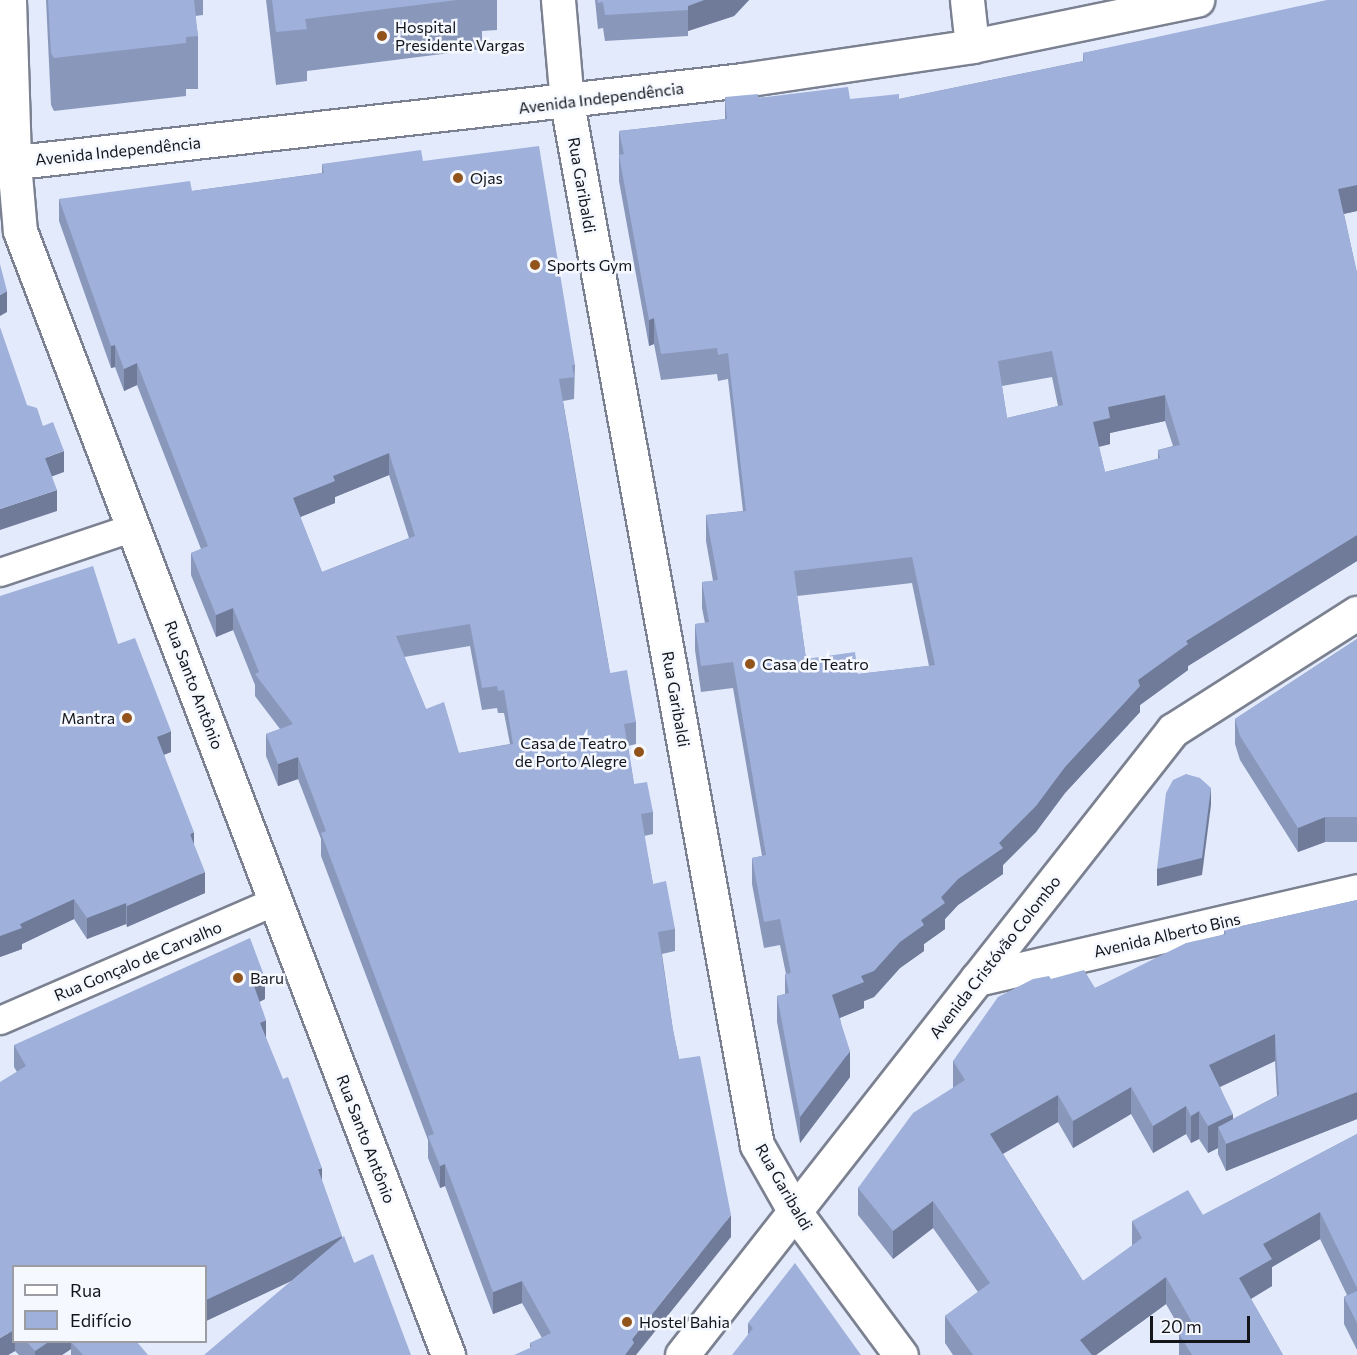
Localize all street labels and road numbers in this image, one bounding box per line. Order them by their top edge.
street label: Avenida Independência [517,78,685,118]
street label: Avenida Independência [34,133,202,169]
street label: Rua Garibaldi [564,136,600,234]
street label: Rua Santo Antônio [161,618,227,752]
street label: Rua Garibaldi [658,650,694,748]
street label: Avenida Cristóvão Colombo [925,872,1065,1042]
street label: Avenida Alberto Bins [1092,909,1242,961]
street label: Rua Gonçalo de Carvalho [51,917,225,1005]
street label: Rua Santo Antônio [333,1072,399,1206]
street label: Rua Garibaldi [751,1140,817,1234]

